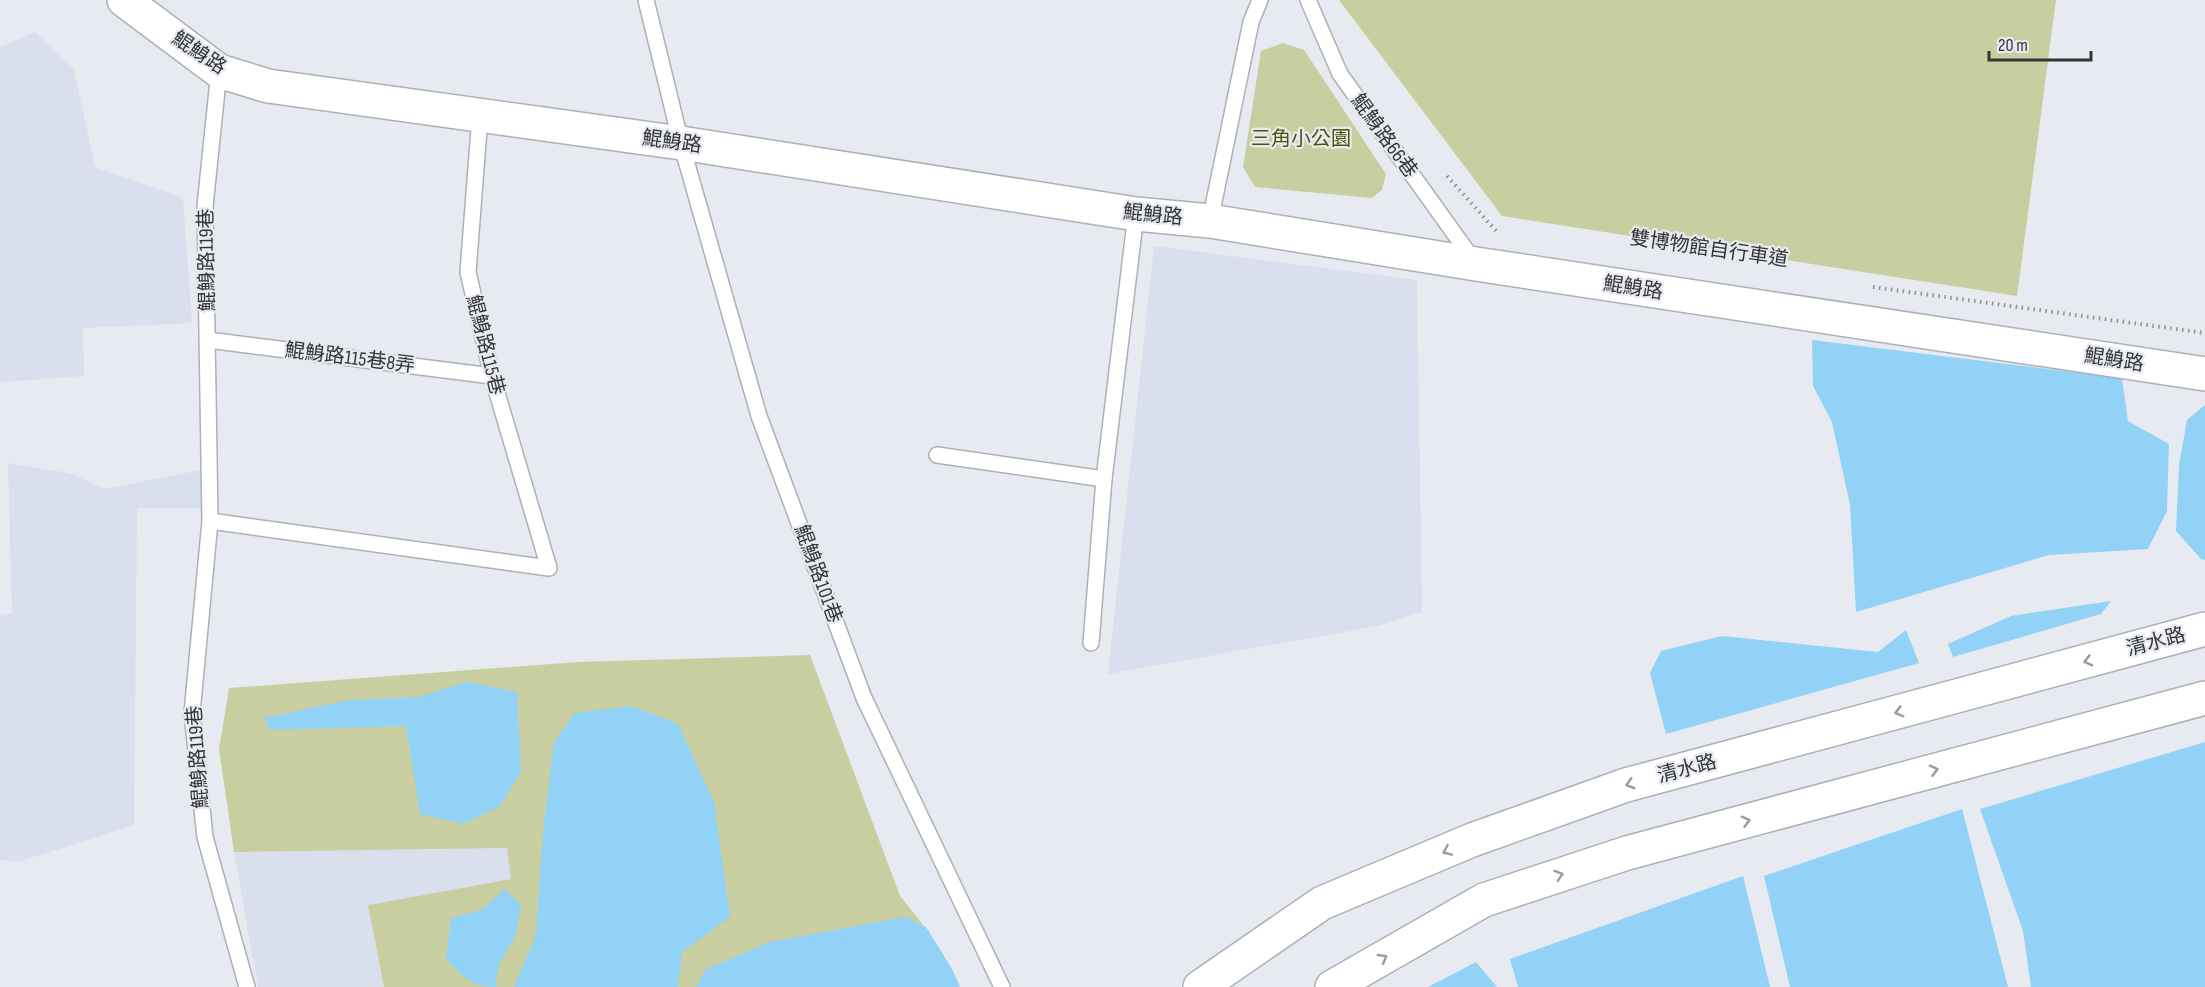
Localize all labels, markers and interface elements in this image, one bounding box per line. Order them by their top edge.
scale bar [1989,24,2091,62]
street label: 鯤鯓路 [167,26,231,80]
text: 20 m [1998,35,2028,56]
street label: 鯤鯓路66巷 [1346,89,1422,183]
street label: 鯤鯓路 [641,126,703,158]
park label: 三角小公園 [1251,127,1351,151]
street label: 鯤鯓路 [1122,200,1184,230]
street label: 鯤鯓路119巷 [194,208,220,312]
street label: 雙博物館自行車道 [1628,226,1790,272]
street label: 鯤鯓路 [1601,271,1665,305]
street label: 鯤鯓路115巷 [461,293,509,397]
street label: 鯤鯓路115巷8弄 [284,338,416,378]
street label: 鯤鯓路 [2082,343,2146,377]
street label: 鯤鯓路101巷 [789,522,847,626]
street label: 清水路 [2124,623,2188,661]
one-way arrow [2083,653,2093,666]
one-way arrow [1895,704,1905,717]
street label: 鯤鯓路119巷 [182,705,214,809]
street label: 清水路 [1655,750,1719,788]
one-way arrow [1929,765,1939,778]
one-way arrow [1625,777,1635,790]
one-way arrow [1740,816,1751,828]
one-way arrow [1442,844,1453,856]
one-way arrow [1553,870,1564,882]
one-way arrow [1377,953,1387,965]

